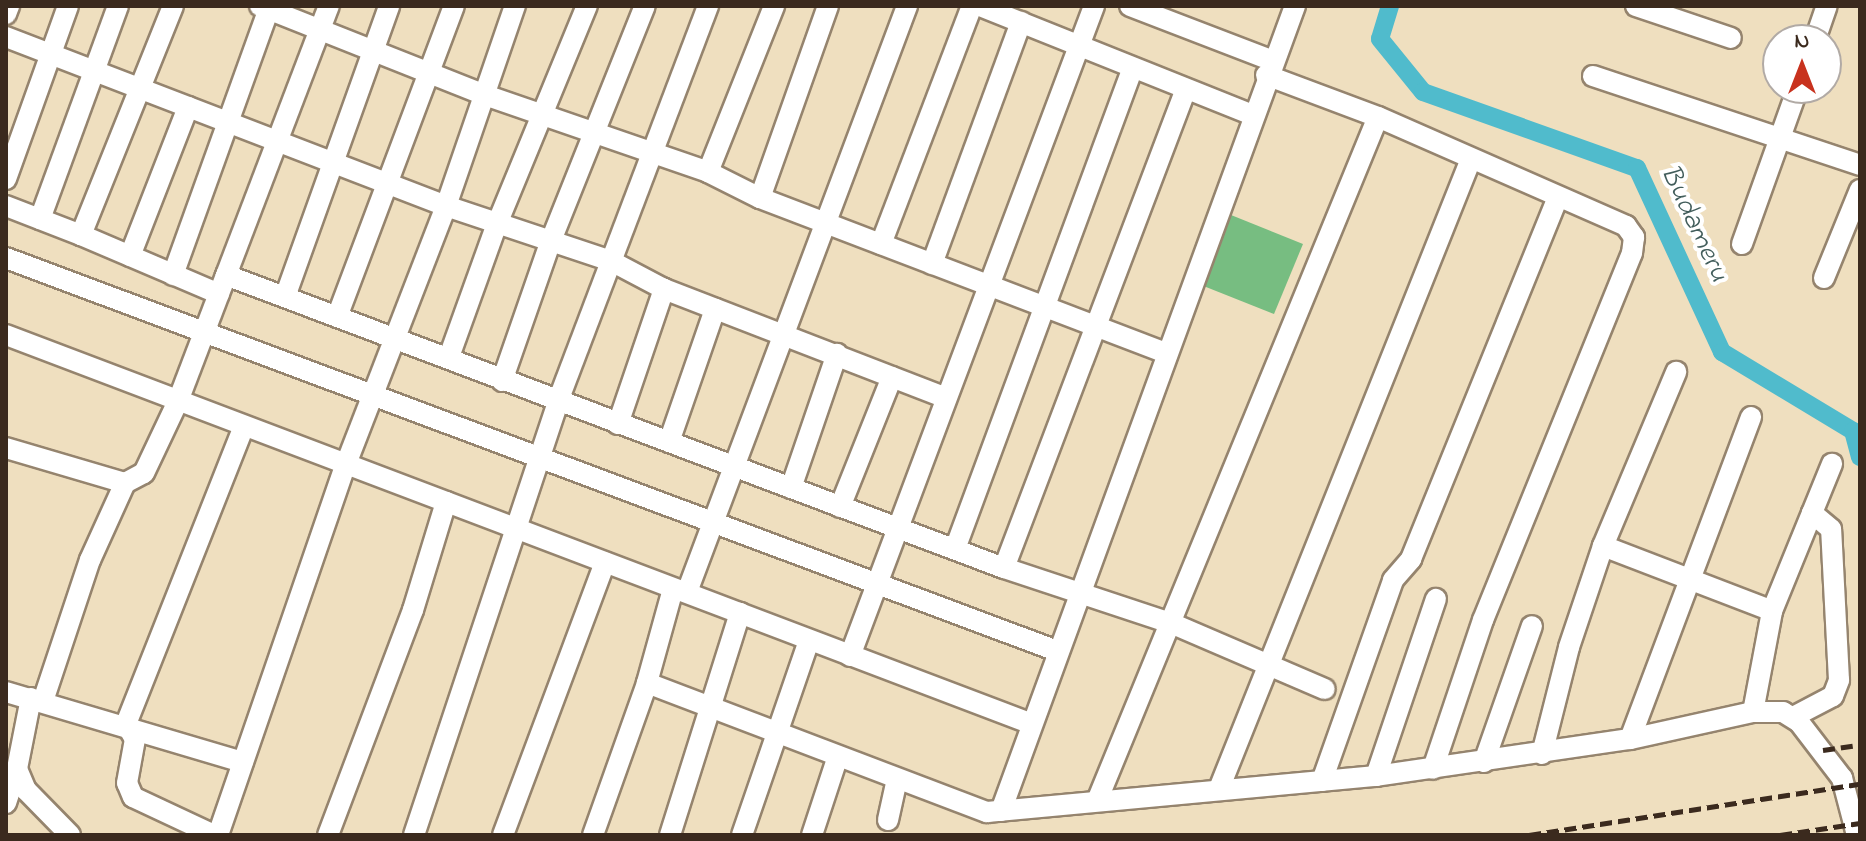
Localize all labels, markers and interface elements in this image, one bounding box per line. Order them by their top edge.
north arrow [1762,24,1842,104]
text: N [1795,26,1809,58]
water label: Budameru [1651,160,1735,288]

